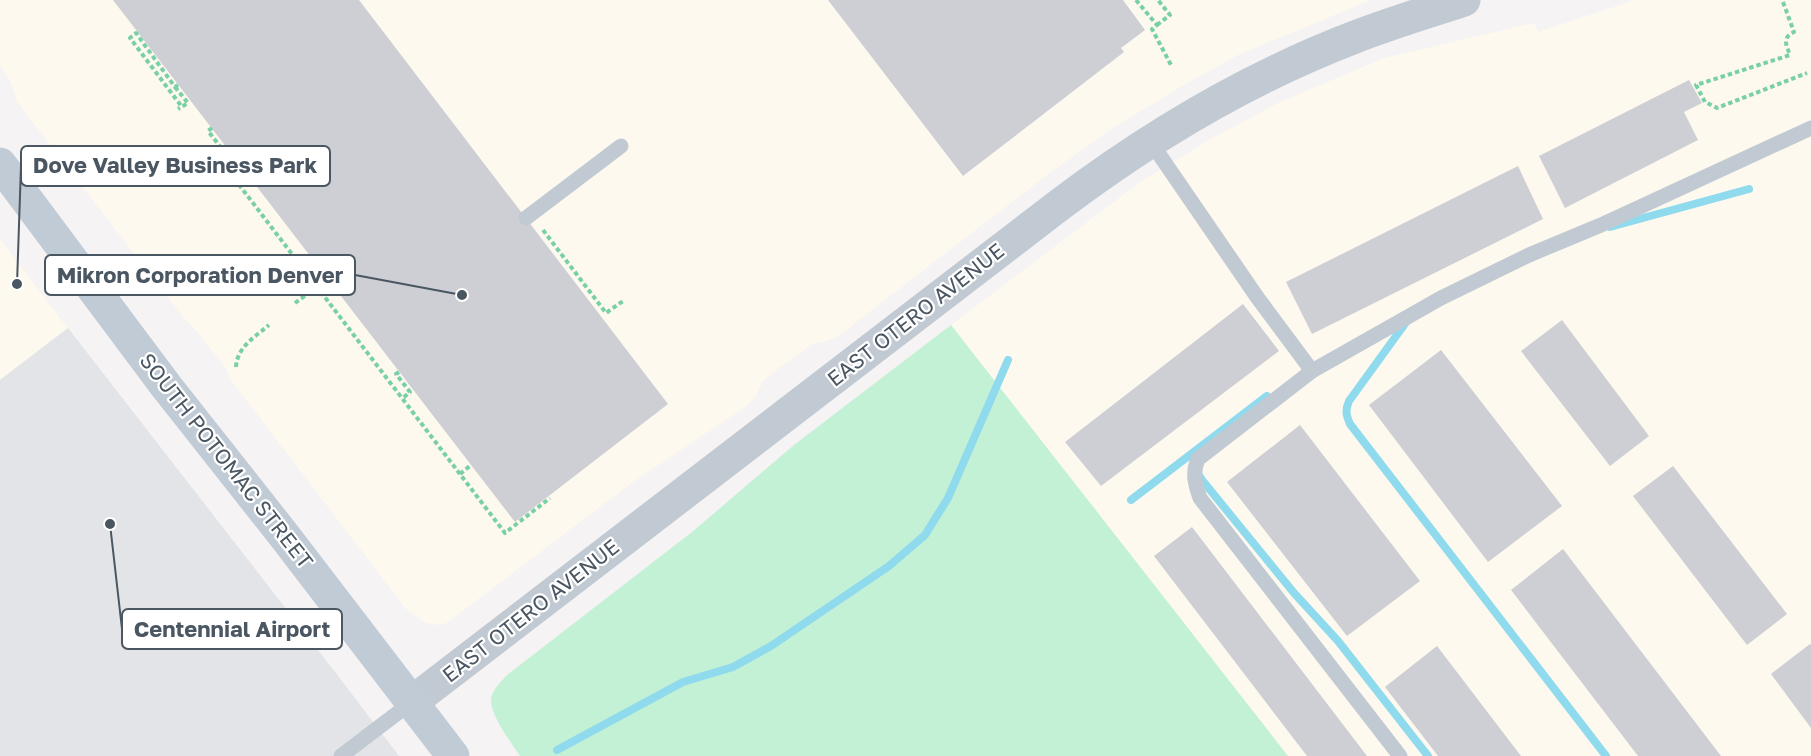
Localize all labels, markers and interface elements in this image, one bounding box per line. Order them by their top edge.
callout: Dove Valley Business Park [21,146,330,186]
text: Dove Valley Business Park [33,151,317,178]
street label: EAST OTERO AVENUE [822,237,1009,391]
callout: Mikron Corporation Denver [45,255,355,295]
text: Mikron Corporation Denver [57,261,344,288]
street label: SOUTH POTOMAC STREET [135,348,319,573]
street label: EAST OTERO AVENUE [437,533,624,687]
callout: Centennial Airport [122,609,342,649]
text: Centennial Airport [134,615,331,642]

